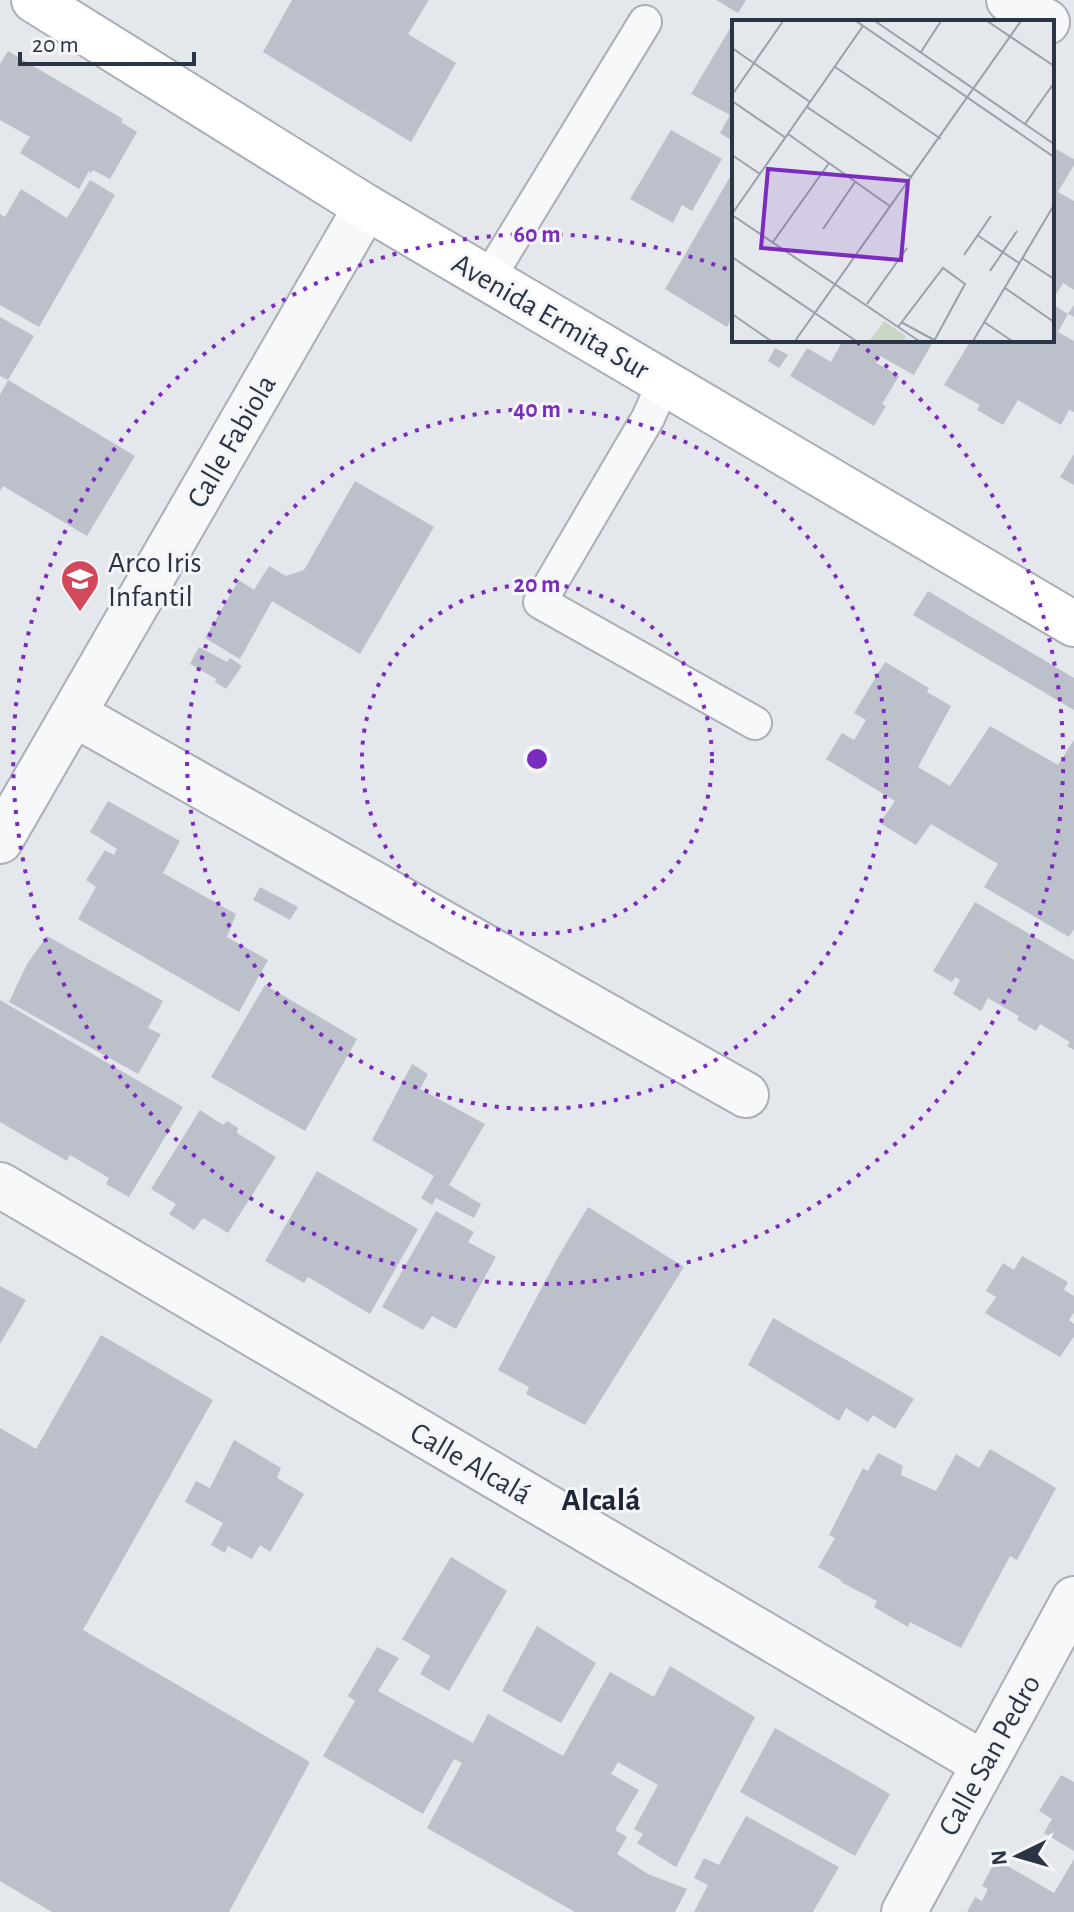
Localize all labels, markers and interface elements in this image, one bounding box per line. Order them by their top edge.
scale bar [20,16,194,66]
inset map [732,20,1054,342]
text: 20 m [32,33,79,57]
text: 60 m [513,223,561,247]
street label: Avenida Ermita Sur [447,248,655,386]
street label: Calle Fabiola [182,370,282,513]
text: 40 m [513,398,561,422]
place label: Arco Iris Infantil [108,548,202,612]
school or university icon: Arco Iris Infantil [59,558,101,613]
text: 20 m [514,573,560,597]
centre of rings [523,745,551,773]
street label: Calle Alcalá [405,1417,536,1510]
district label: Alcalá [561,1484,641,1516]
street label: Calle San Pedro [933,1670,1046,1841]
north arrow [978,1816,1058,1896]
text: N [987,1849,1011,1866]

